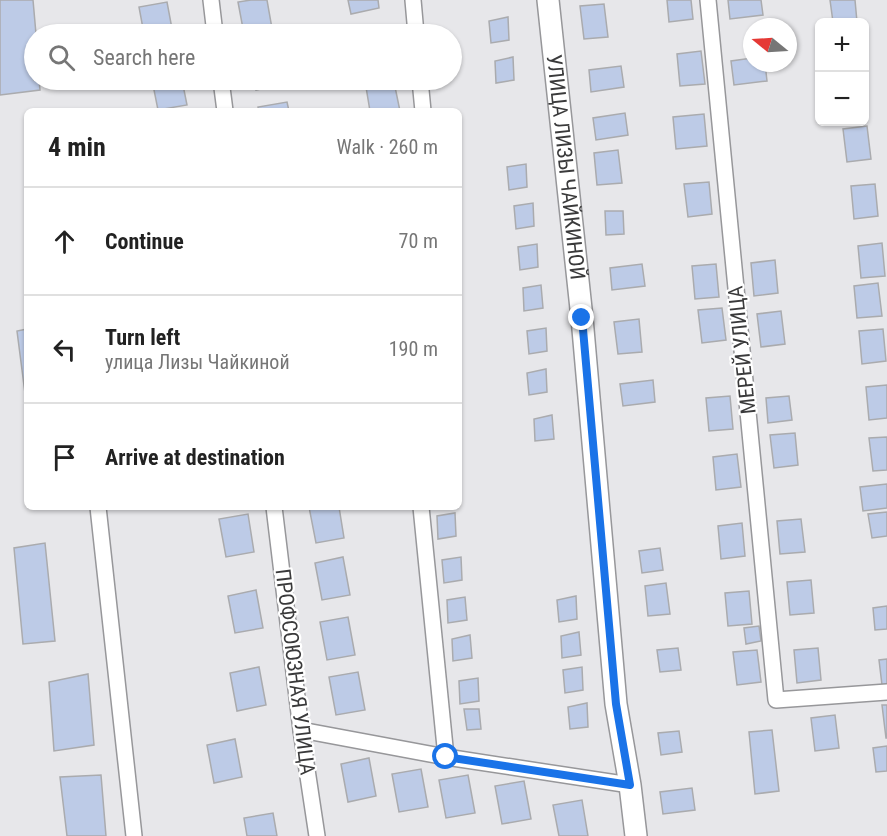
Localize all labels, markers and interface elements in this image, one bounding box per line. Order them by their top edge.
north arrow [743,18,797,72]
map controls [815,18,869,126]
button: + [815,18,869,72]
search box [24,24,462,90]
icon: search [45,41,78,74]
text: Search here [93,45,195,70]
street label: УЛИЦА ЛИЗЫ ЧАЙКИНОЙ [542,53,590,281]
button: − [815,72,869,126]
text: 4 min [48,132,106,162]
text: Walk · 260 m [337,135,438,159]
icon: ahead [48,225,81,258]
text: Continue [105,229,184,254]
text: 70 m [399,229,438,253]
street label: МЕРЕЙ УЛИЦА [723,285,761,415]
route end [568,304,594,330]
text: Turn left [105,325,180,350]
icon: left [48,333,81,366]
text: 190 m [389,337,438,361]
text: улица Лизы Чайкиной [105,350,290,374]
icon: arrive [48,441,81,474]
text: Arrive at destination [105,445,285,470]
street label: ПРОФСОЮЗНАЯ УЛИЦА [270,568,320,776]
route start [432,743,458,769]

